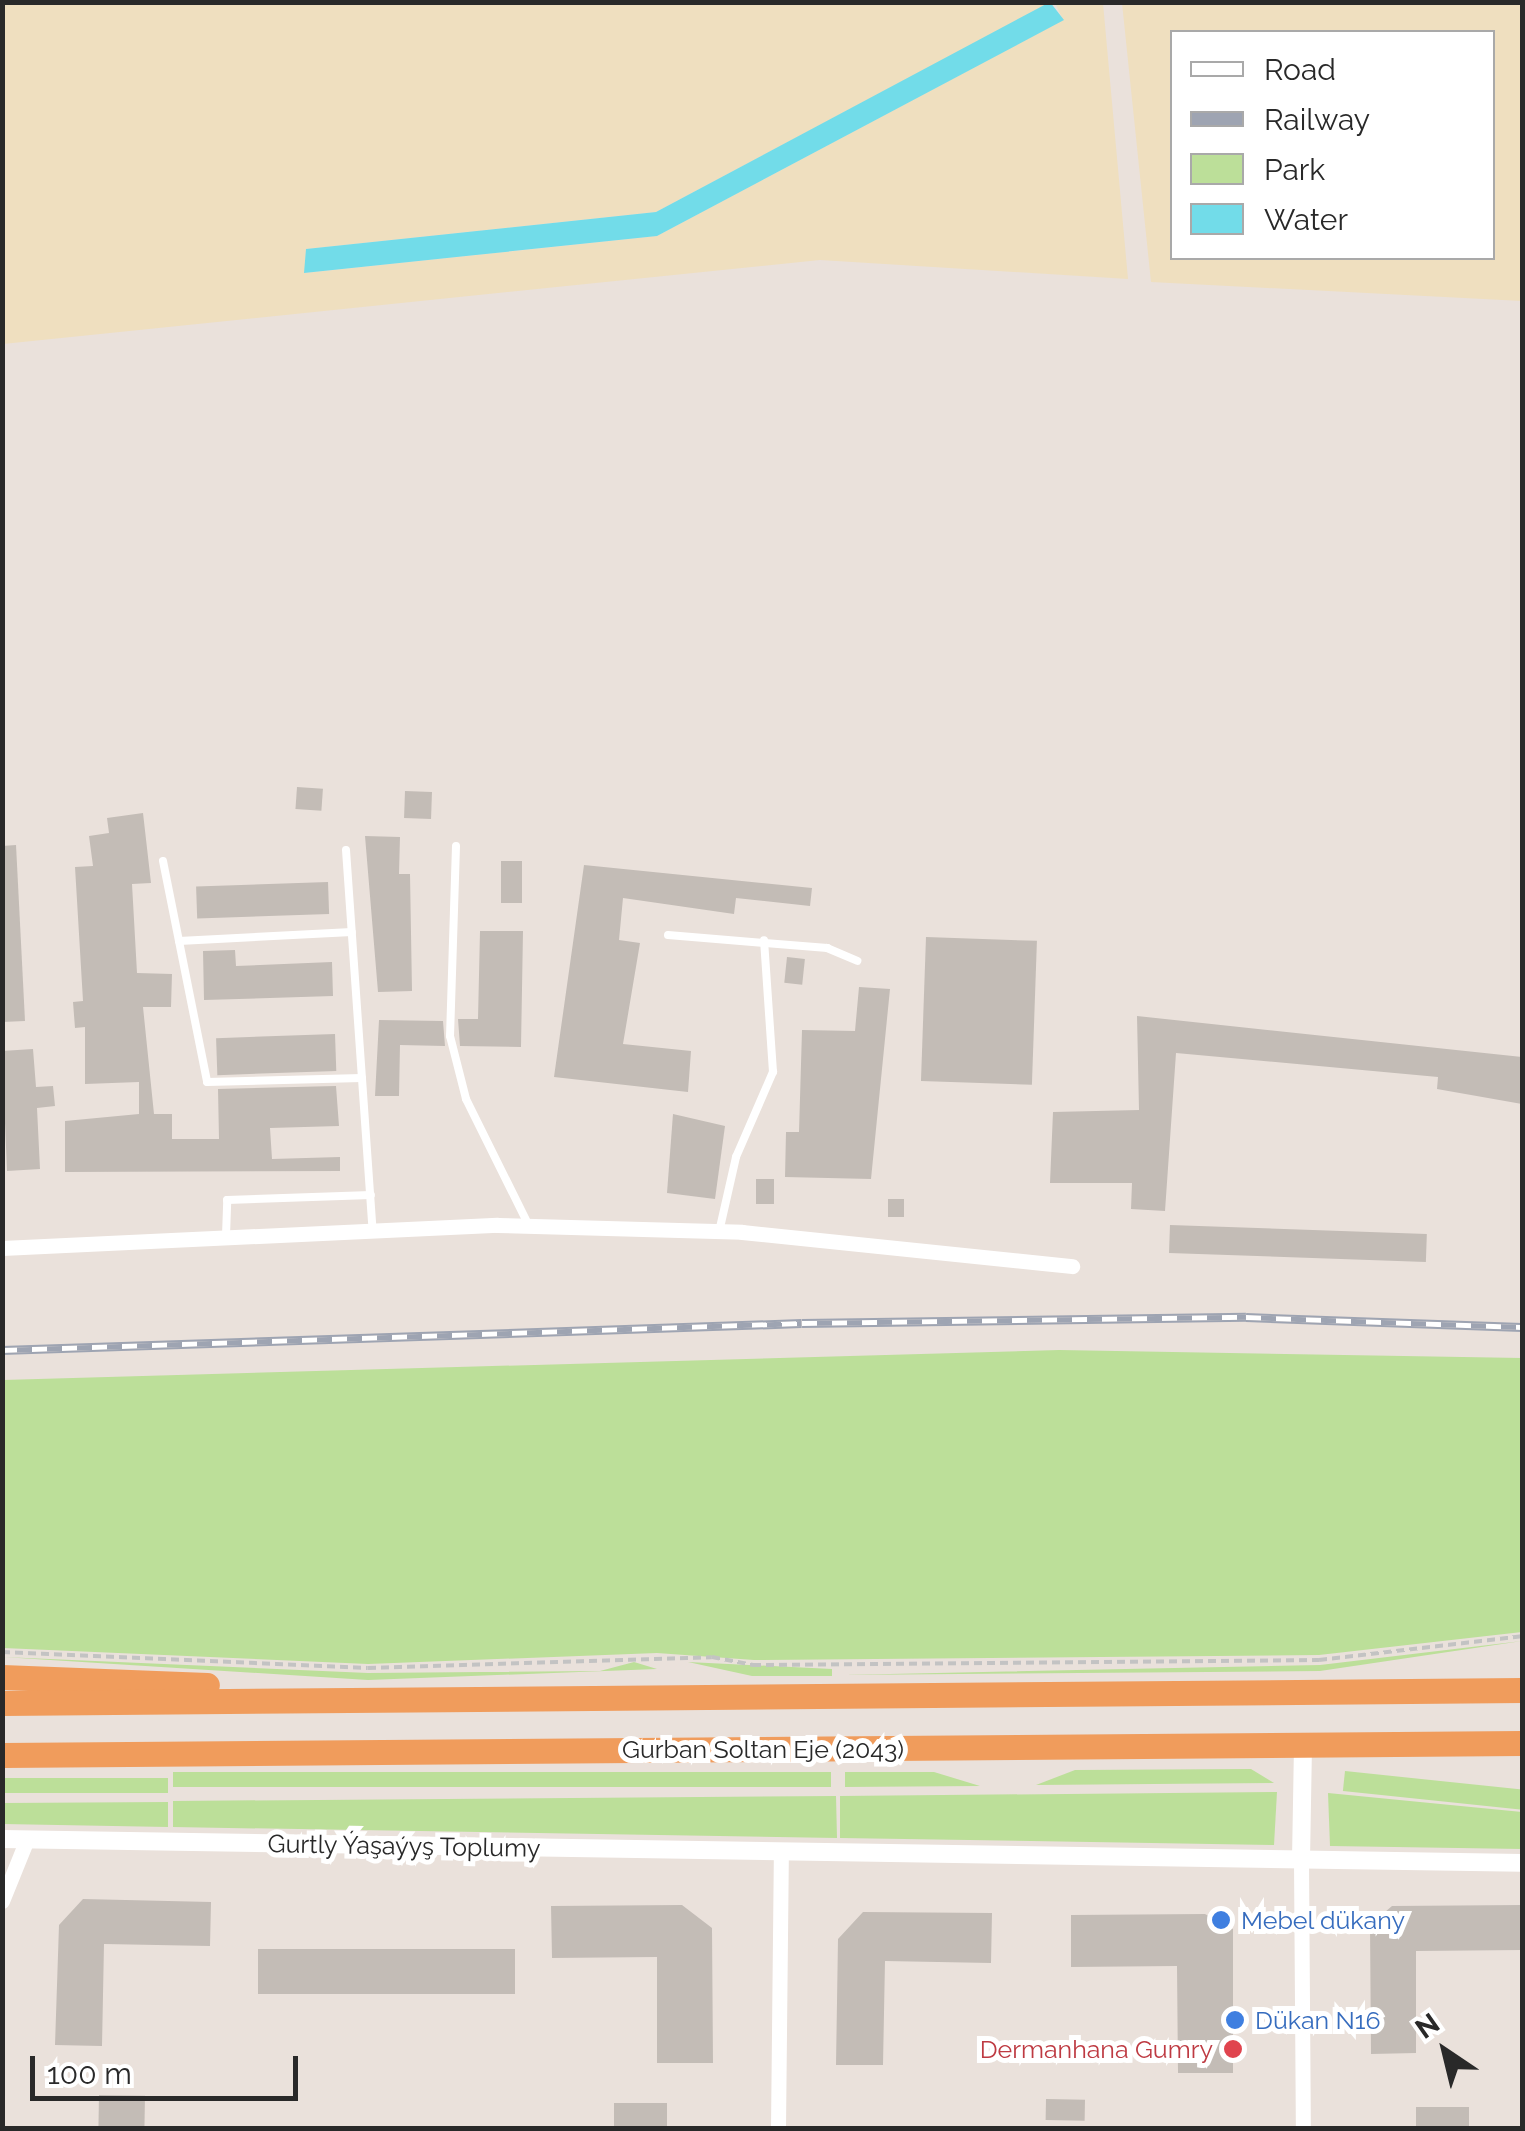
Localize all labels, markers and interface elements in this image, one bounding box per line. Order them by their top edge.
legend [1170,30,1495,260]
text: Road [1264,52,1336,87]
text: Railway [1264,102,1370,137]
text: Park [1264,152,1325,187]
text: Water [1264,202,1348,237]
street label: Gurban Soltan Eje (2043) [622,1734,904,1764]
street label: Gurtly Ýaşaýyş Toplumy [266,1829,542,1863]
place label: Mebel dükany [1241,1905,1406,1935]
marker: Mebel dükany [1210,1909,1232,1931]
north arrow [1395,2001,1495,2101]
place label: Dükan N16 [1255,2005,1381,2035]
text: N [1409,2006,1446,2046]
marker: Dükan N16 [1224,2009,1246,2031]
place label: Dermanhana Gumry [980,2034,1213,2064]
scale bar [35,2036,302,2098]
marker: Dermanhana Gumry [1222,2038,1244,2060]
text: 100 m [47,2056,132,2091]

